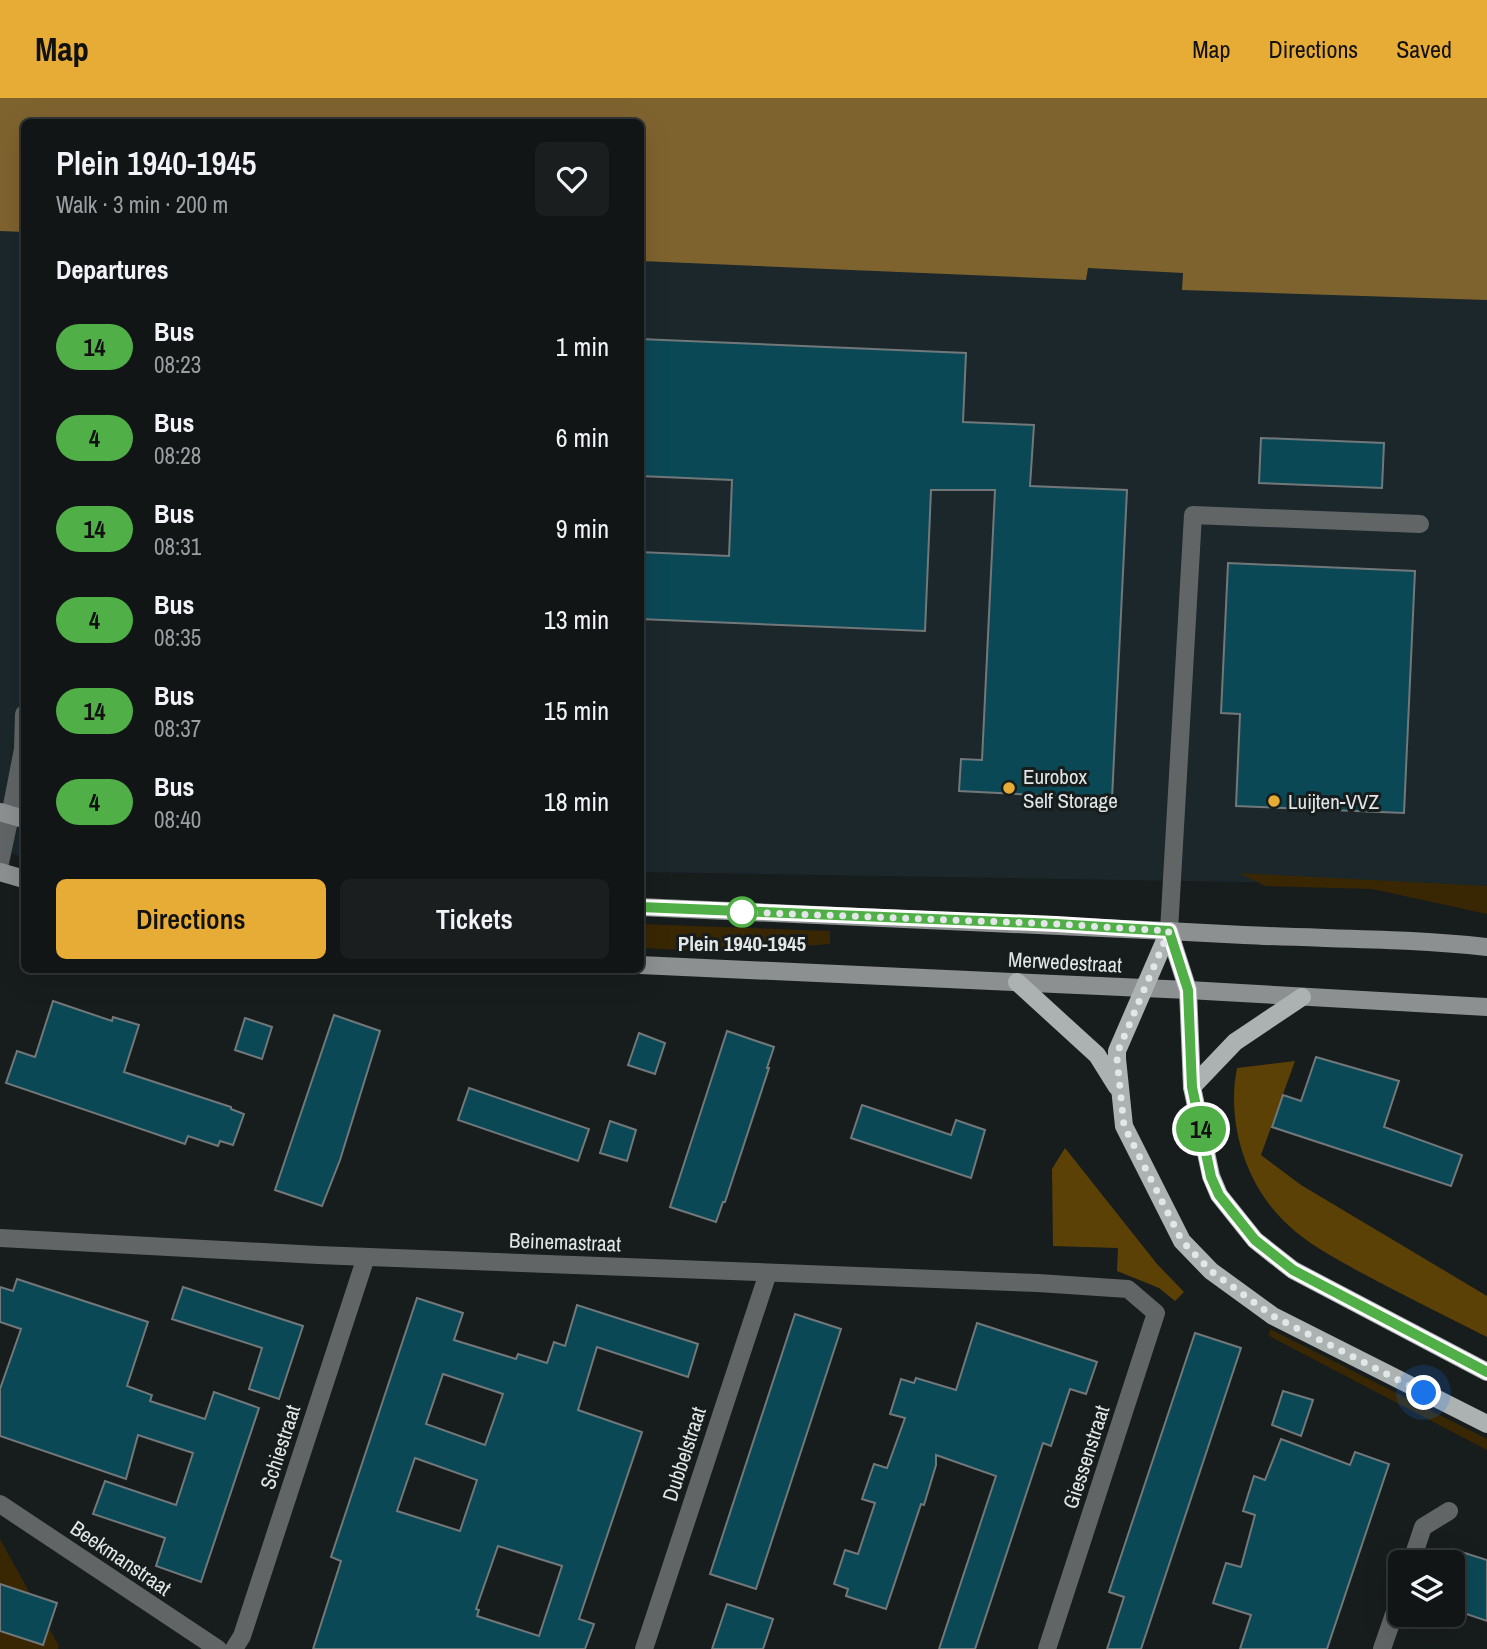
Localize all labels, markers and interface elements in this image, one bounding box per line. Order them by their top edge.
text: Map [35,27,89,71]
text: Map [1192,33,1230,65]
text: Directions [1268,33,1358,65]
text: Saved [1396,33,1452,65]
text: Plein 1940-1945 [56,141,257,185]
button: heart [535,142,609,216]
text: Walk · 3 min · 200 m [56,189,228,220]
text: Departures [56,252,169,287]
text: Bus [154,314,194,349]
text: 1 min [556,329,609,364]
text: 14 [84,331,105,363]
text: 08:23 [154,349,201,380]
text: Bus [154,405,194,440]
text: 6 min [556,420,609,455]
text: 4 [89,422,100,454]
text: 08:28 [154,440,201,471]
text: Bus [154,496,194,531]
text: 9 min [556,511,609,546]
text: 14 [84,513,105,545]
text: 08:31 [154,531,201,562]
text: Bus [154,587,194,622]
text: 13 min [544,602,609,637]
text: 4 [89,604,100,636]
text: 08:35 [154,622,201,653]
text: Bus [154,678,194,713]
text: 15 min [544,693,609,728]
text: 14 [84,695,105,727]
text: 08:37 [154,713,201,744]
place label: Eurobox Self Storage [1023,762,1118,815]
text: Bus [154,769,194,804]
marker: Eurobox Self Storage [1001,780,1017,796]
text: 18 min [544,784,609,819]
text: 4 [89,786,100,818]
place label: Luijten-VVZ [1288,787,1379,816]
marker: Luijten-VVZ [1266,793,1282,809]
text: 08:40 [154,804,201,835]
button: Directions [56,879,326,959]
button: Tickets [340,879,609,959]
marker: Plein 1940-1945 [727,897,757,927]
place label: Plein 1940-1945 [678,929,807,958]
street label: Merwedestraat [1007,945,1123,979]
line badge: 14 [1170,1106,1232,1152]
text: 14 [1190,1113,1212,1145]
street label: Beinemastraat [509,1226,622,1258]
your location [1406,1375,1441,1410]
street label: Schiestraat [253,1401,307,1493]
street label: Giessenstraat [1056,1401,1116,1512]
street label: Dubbelstraat [655,1403,713,1505]
street label: Beekmanstraat [65,1514,177,1603]
map controls [1388,1550,1465,1627]
button: layers [1388,1550,1465,1627]

